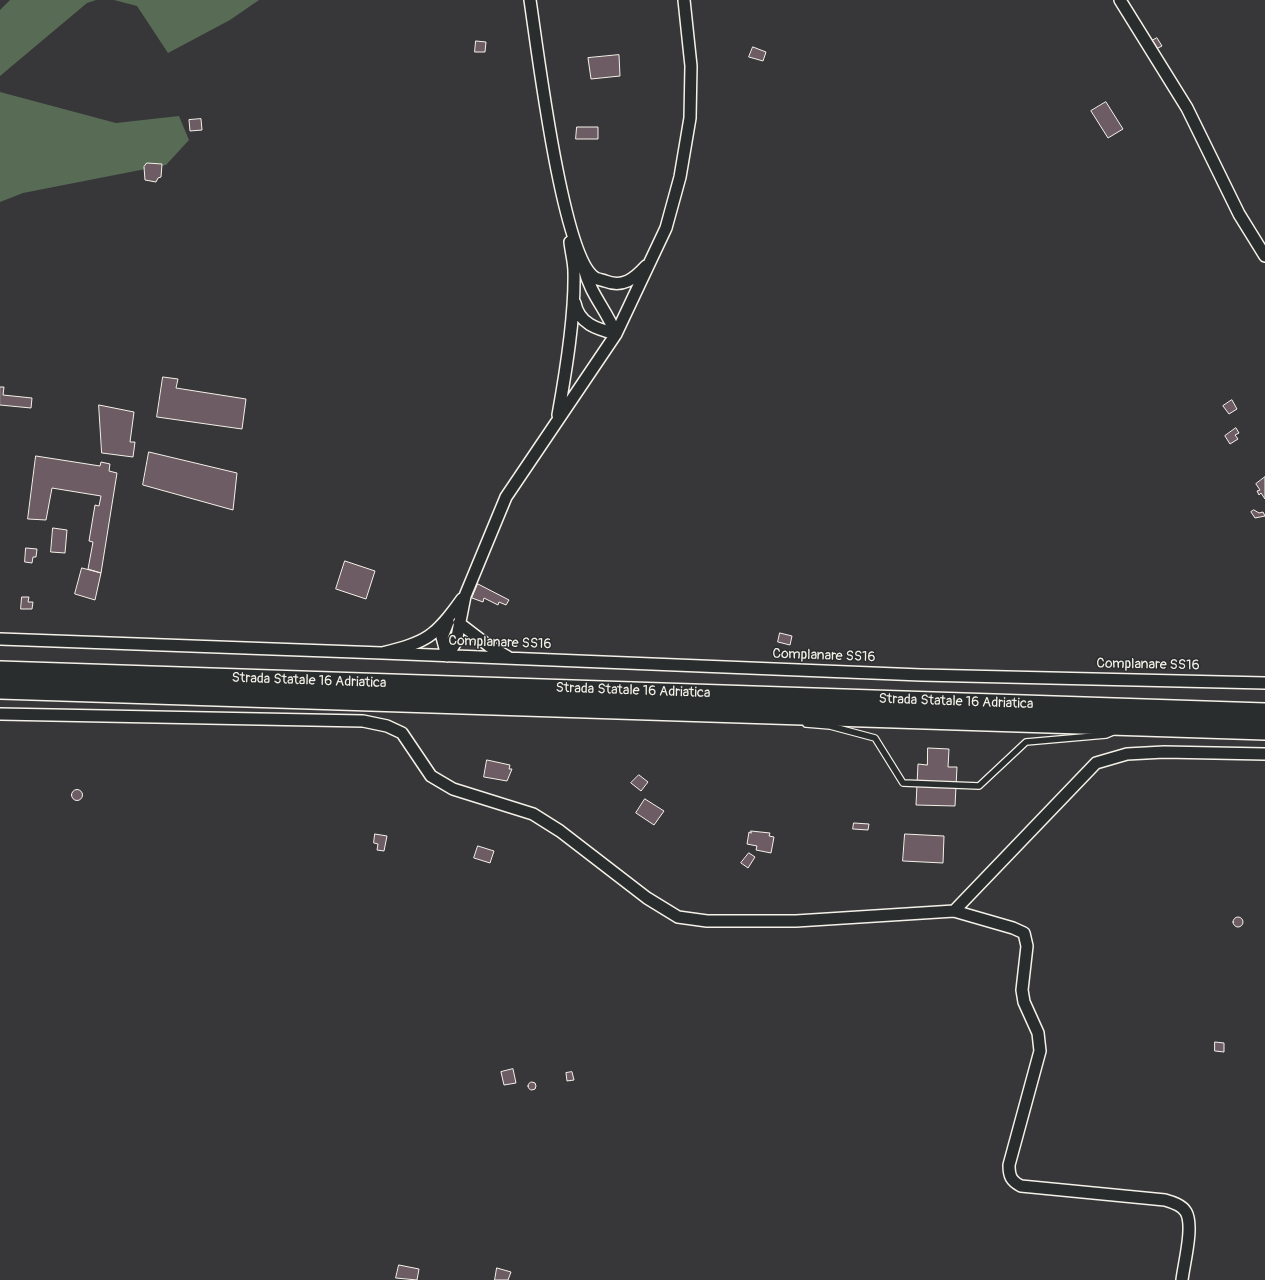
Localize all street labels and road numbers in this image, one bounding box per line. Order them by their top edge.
street label: Complanare SS16 [448,633,552,653]
street label: Complanare SS16 [772,646,876,666]
street label: Complanare SS16 [1096,656,1200,674]
street label: Strada Statale 16 Adriatica [231,670,387,692]
street label: Strada Statale 16 Adriatica [555,680,711,702]
street label: Strada Statale 16 Adriatica [878,691,1034,713]

